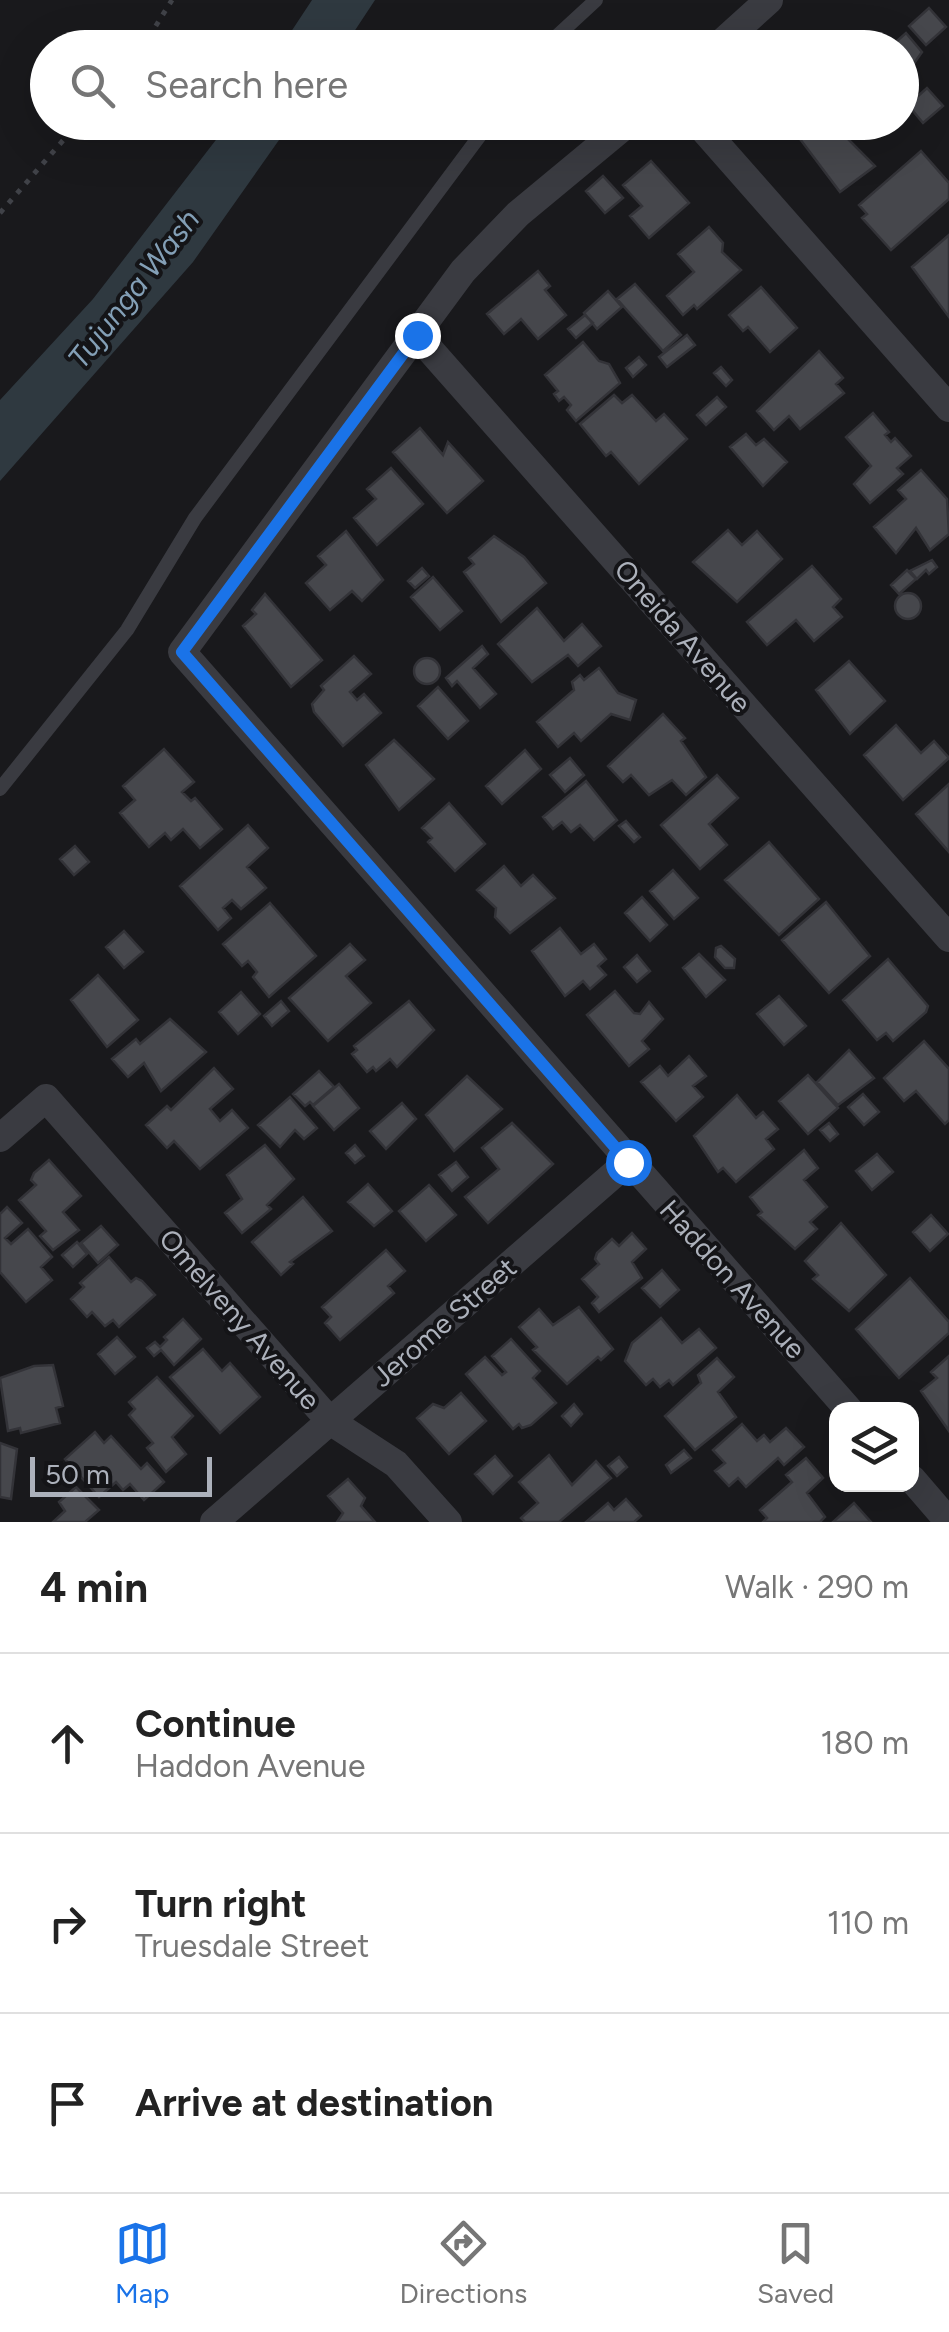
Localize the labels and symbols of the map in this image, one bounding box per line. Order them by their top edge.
water label: Tujunga Wash [60,202,207,376]
route end [395,313,441,359]
street label: Oneida Avenue [607,553,759,719]
route start [606,1140,652,1186]
street label: Haddon Avenue [653,1193,813,1365]
street label: Omelveny Avenue [152,1222,328,1416]
street label: Jerome Street [365,1250,523,1394]
scale bar [30,1452,212,1496]

